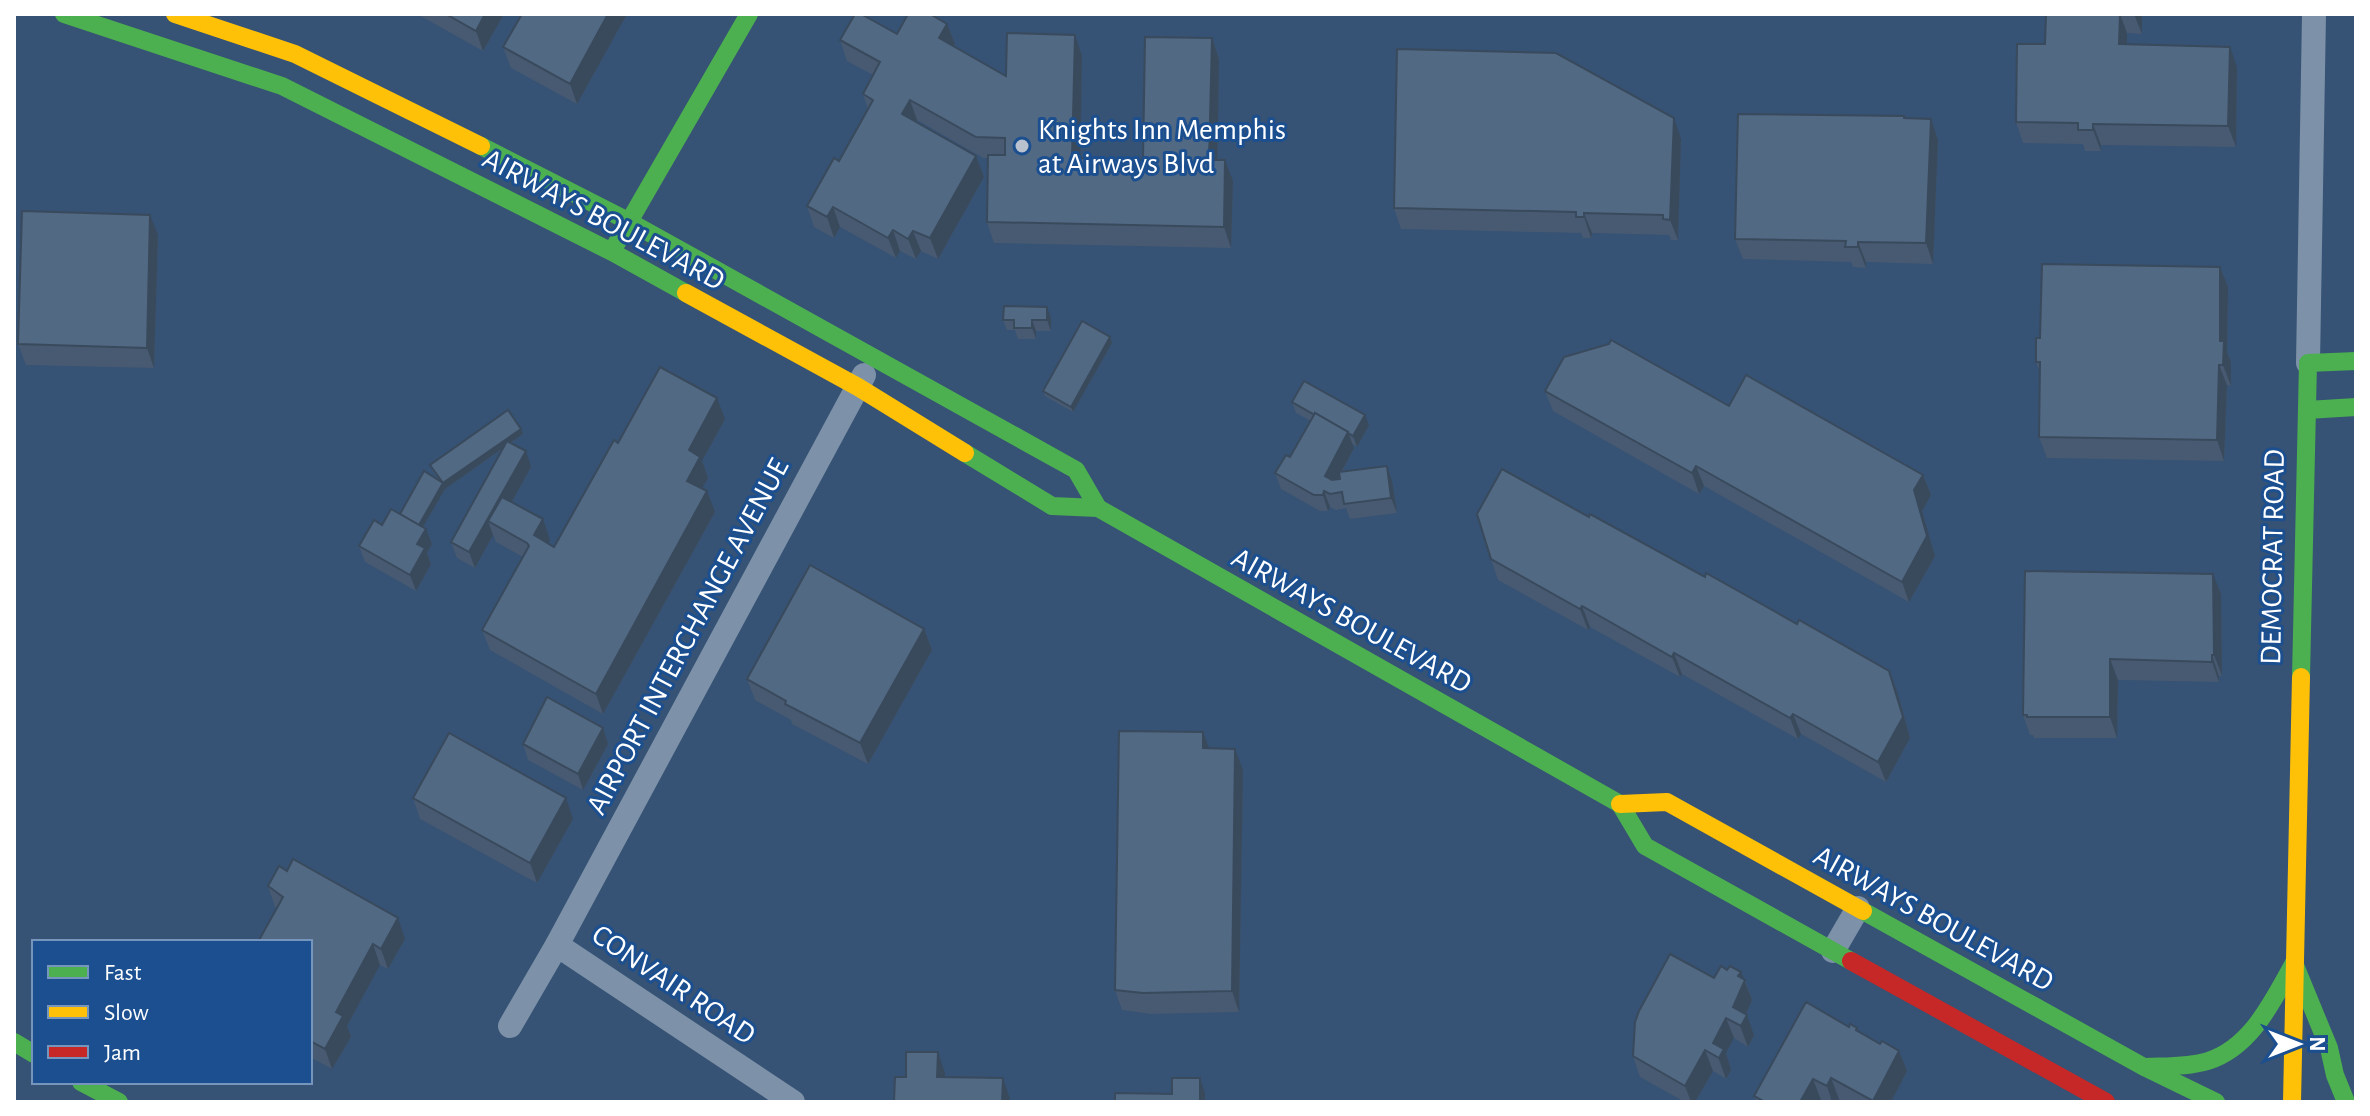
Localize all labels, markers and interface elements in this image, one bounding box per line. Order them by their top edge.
place label: Knights Inn Memphis at Airways Blvd [1038,115,1286,179]
marker: Knights Inn Memphis at Airways Blvd [1013,137,1031,155]
street label: AIRWAYS BOULEVARD [478,144,729,296]
street label: DEMOCRAT ROAD [2256,449,2290,665]
street label: AIRPORT INTERCHANGE AVENUE [581,454,795,819]
street label: AIRWAYS BOULEVARD [1227,543,1476,699]
street label: AIRWAYS BOULEVARD [1809,841,2058,997]
street label: CONVAIR ROAD [586,919,760,1050]
legend [32,940,312,1084]
text: Fast [104,961,142,985]
text: Slow [104,1001,149,1025]
north arrow [2258,1004,2338,1084]
text: N [2306,1036,2328,1052]
text: Jam [104,1041,141,1065]

